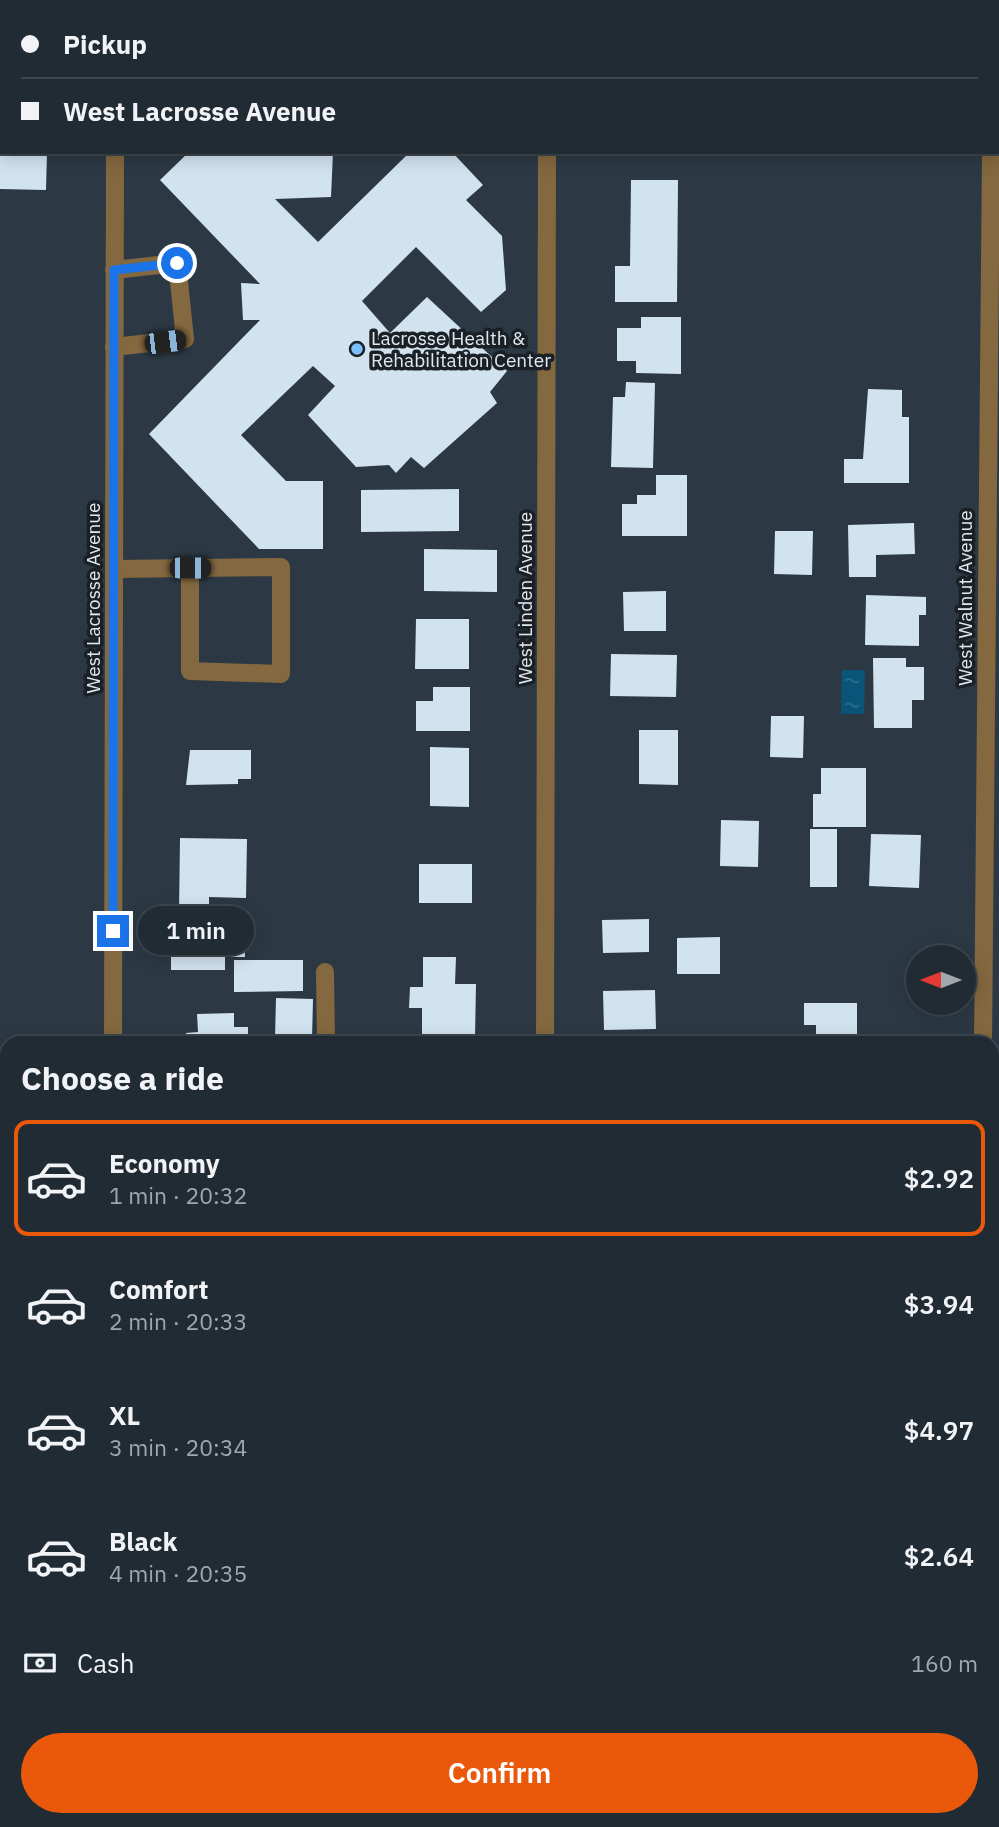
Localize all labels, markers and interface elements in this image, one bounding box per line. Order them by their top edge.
text: Pickup [63,27,147,61]
text: West Lacrosse Avenue [63,94,336,128]
route start [161,247,193,279]
place label: Lacrosse Health & Rehabilitation Center [371,326,551,372]
car [143,329,188,355]
marker: Lacrosse Health & Rehabilitation Center [349,341,365,357]
street label: West Lacrosse Avenue [81,503,105,693]
street label: West Walnut Avenue [953,510,977,686]
street label: West Linden Avenue [513,512,537,684]
car [170,558,212,579]
callout: 1 min [138,906,253,956]
route end [97,915,129,947]
text: 1 min [166,915,226,945]
north arrow [906,945,976,1015]
map controls [906,945,976,1015]
text: Choose a ride [21,1057,224,1099]
text: Economy [109,1146,220,1180]
icon: car [25,1147,88,1210]
text: $2.92 [904,1161,974,1195]
text: 1 min · 20:32 [109,1180,247,1210]
text: Comfort [109,1272,208,1306]
icon: car [25,1273,88,1336]
text: $3.94 [904,1287,974,1321]
text: 2 min · 20:33 [109,1306,247,1336]
text: XL [109,1398,140,1432]
icon: car [25,1399,88,1462]
text: $4.97 [904,1413,974,1447]
text: 3 min · 20:34 [109,1432,247,1462]
text: Black [109,1524,177,1558]
icon: car [25,1525,88,1588]
text: $2.64 [904,1539,974,1573]
text: 4 min · 20:35 [109,1558,247,1588]
icon: cash [21,1644,59,1682]
text: Cash [77,1646,134,1680]
text: 160 m [911,1648,978,1678]
button: Confirm [21,1733,978,1813]

